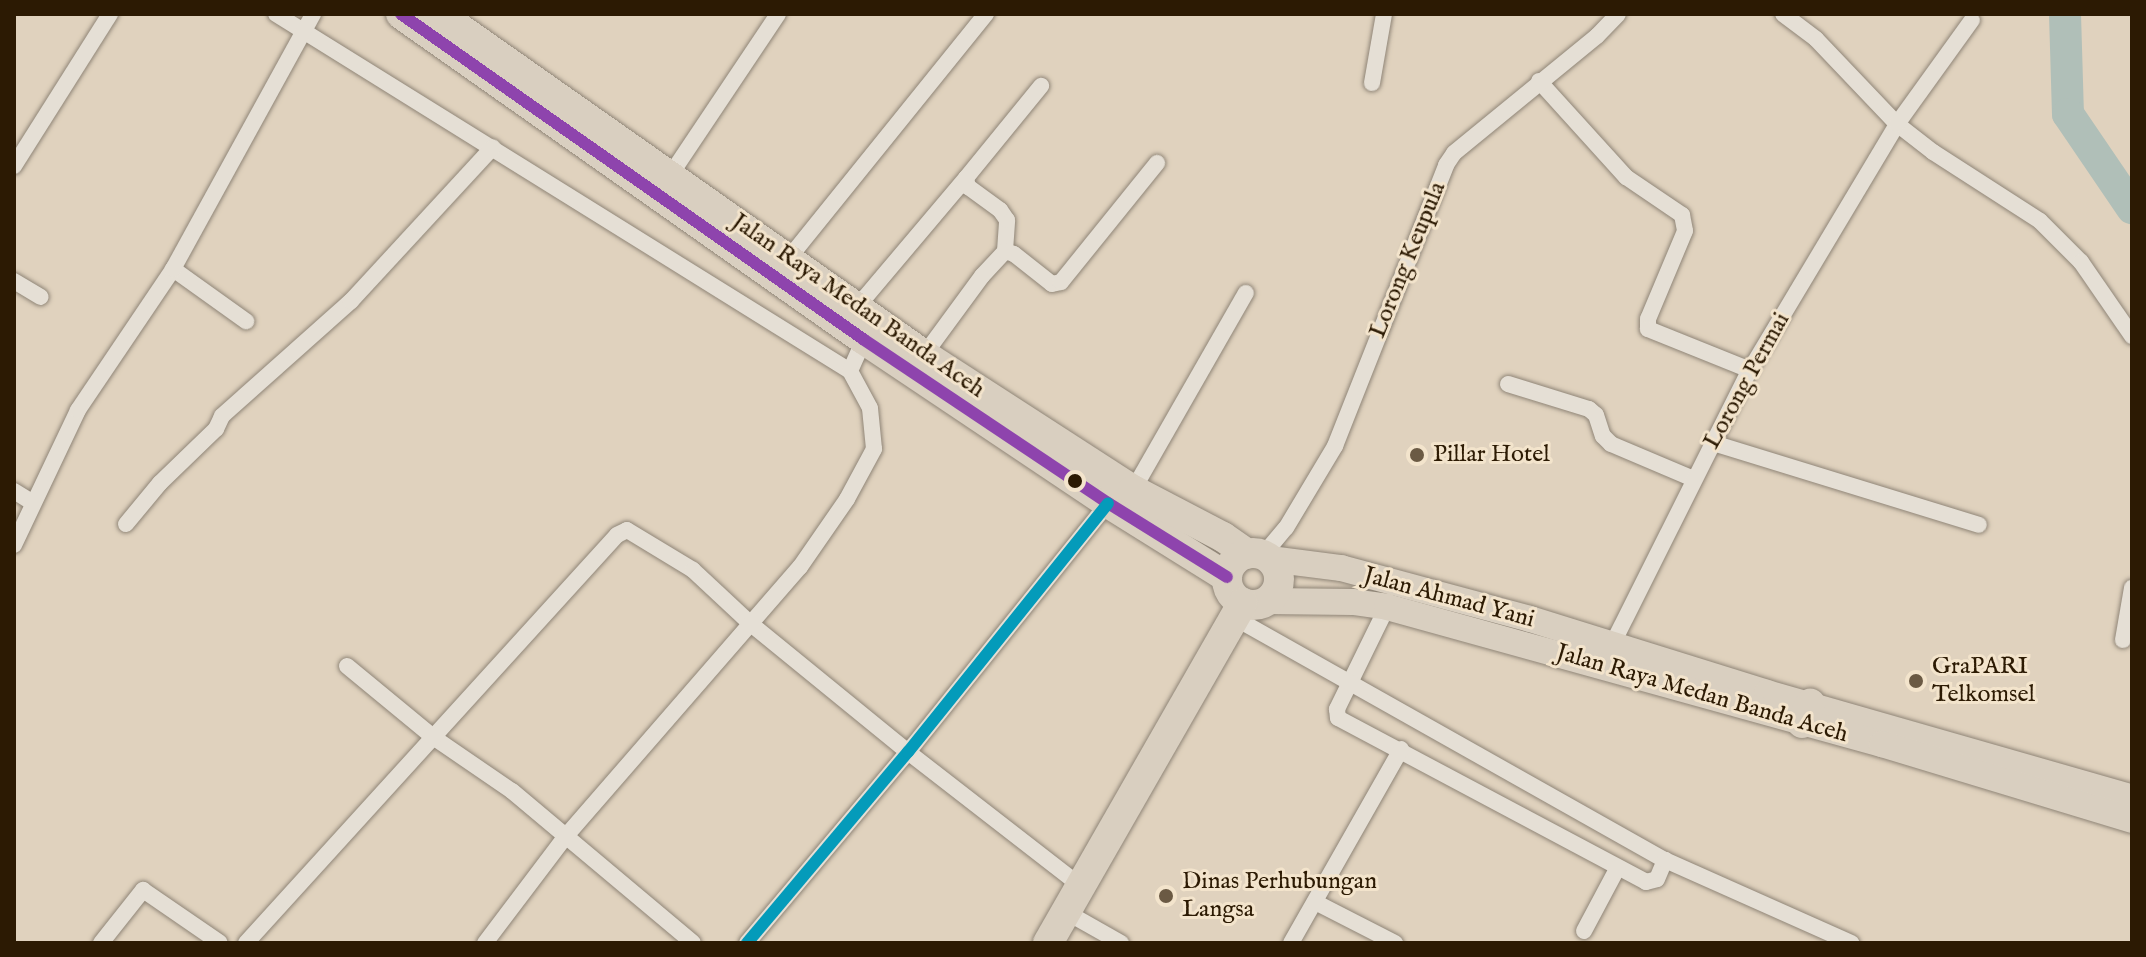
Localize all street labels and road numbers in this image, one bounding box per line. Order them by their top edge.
street label: Lorong Keupula [1364,178,1452,342]
street label: Jalan Raya Medan Banda Aceh [726,208,990,404]
street label: Lorong Permai [1698,308,1796,454]
street label: Jalan Ahmad Yani [1360,561,1538,635]
street label: Jalan Raya Medan Banda Aceh [1553,638,1851,750]

